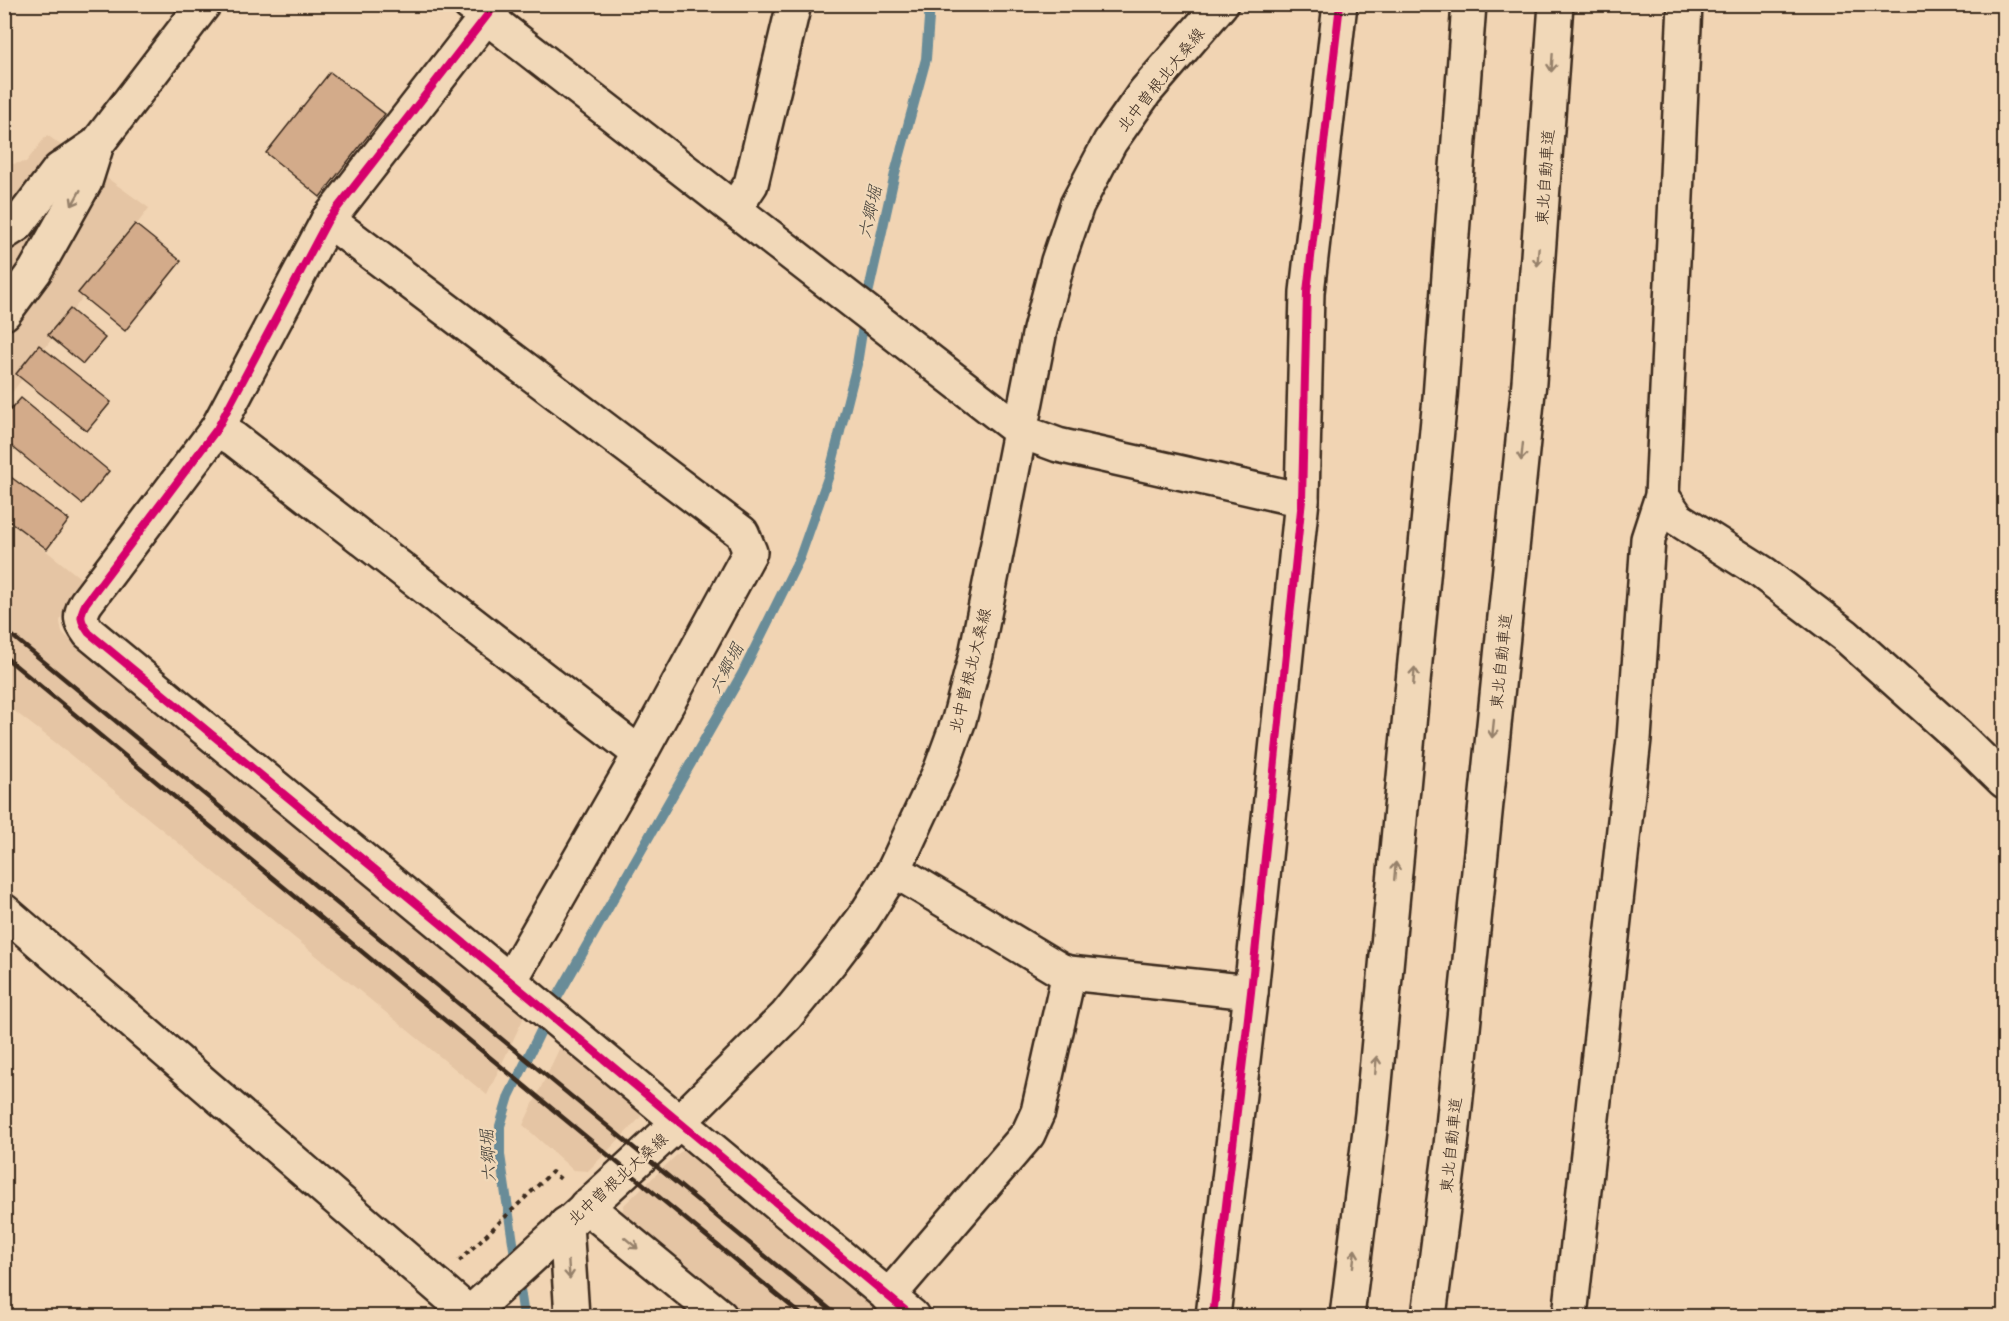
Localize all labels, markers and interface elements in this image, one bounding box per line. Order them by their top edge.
street label: 北中曽根北大桑線 [1112,23,1208,135]
one-way arrow [1546,52,1557,72]
street label: 東北自動車道 [1530,128,1558,226]
water label: 六郷堀 [851,182,887,241]
one-way arrow [70,189,82,206]
one-way arrow [1532,247,1543,267]
one-way arrow [1516,441,1527,461]
street label: 北中曽根北大桑線 [943,605,995,735]
street label: 東北自動車道 [1485,612,1515,710]
water label: 六郷堀 [702,638,749,697]
one-way arrow [1408,667,1419,687]
one-way arrow [1487,719,1498,739]
one-way arrow [1390,861,1401,881]
one-way arrow [1371,1055,1382,1075]
street label: 東北自動車道 [1435,1096,1465,1194]
water label: 六郷堀 [474,1127,500,1184]
street label: 北中曽根北大桑線 [562,1127,672,1229]
one-way arrow [623,1237,639,1250]
one-way arrow [1349,1249,1360,1269]
one-way arrow [564,1260,575,1280]

